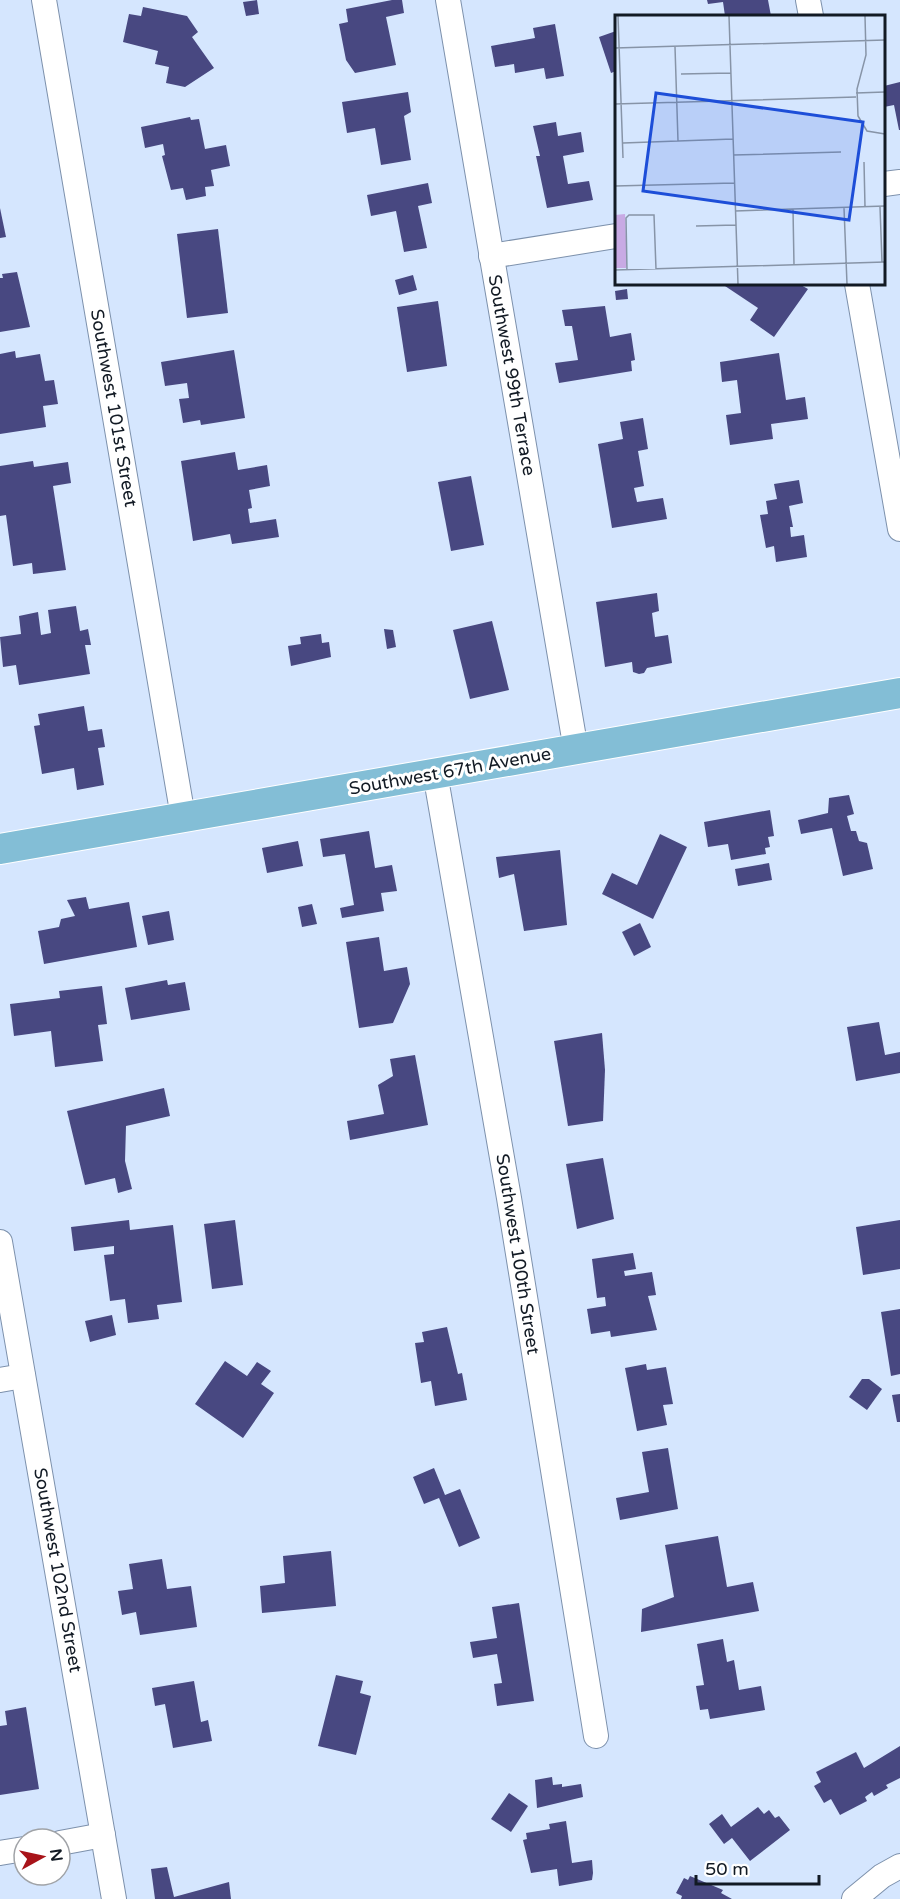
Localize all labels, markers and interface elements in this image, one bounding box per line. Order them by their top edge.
inset map [615,15,885,285]
street label: Southwest 99th Terrace [483,273,541,477]
street label: Southwest 101st Street [86,307,142,509]
street label: Southwest 67th Avenue [347,742,553,800]
street label: Southwest 100th Street [491,1152,545,1356]
street label: Southwest 102nd Street [29,1466,87,1674]
north arrow [12,1827,72,1887]
text: N [45,1847,67,1863]
scale bar [696,1848,819,1886]
text: 50 m [705,1858,749,1880]

